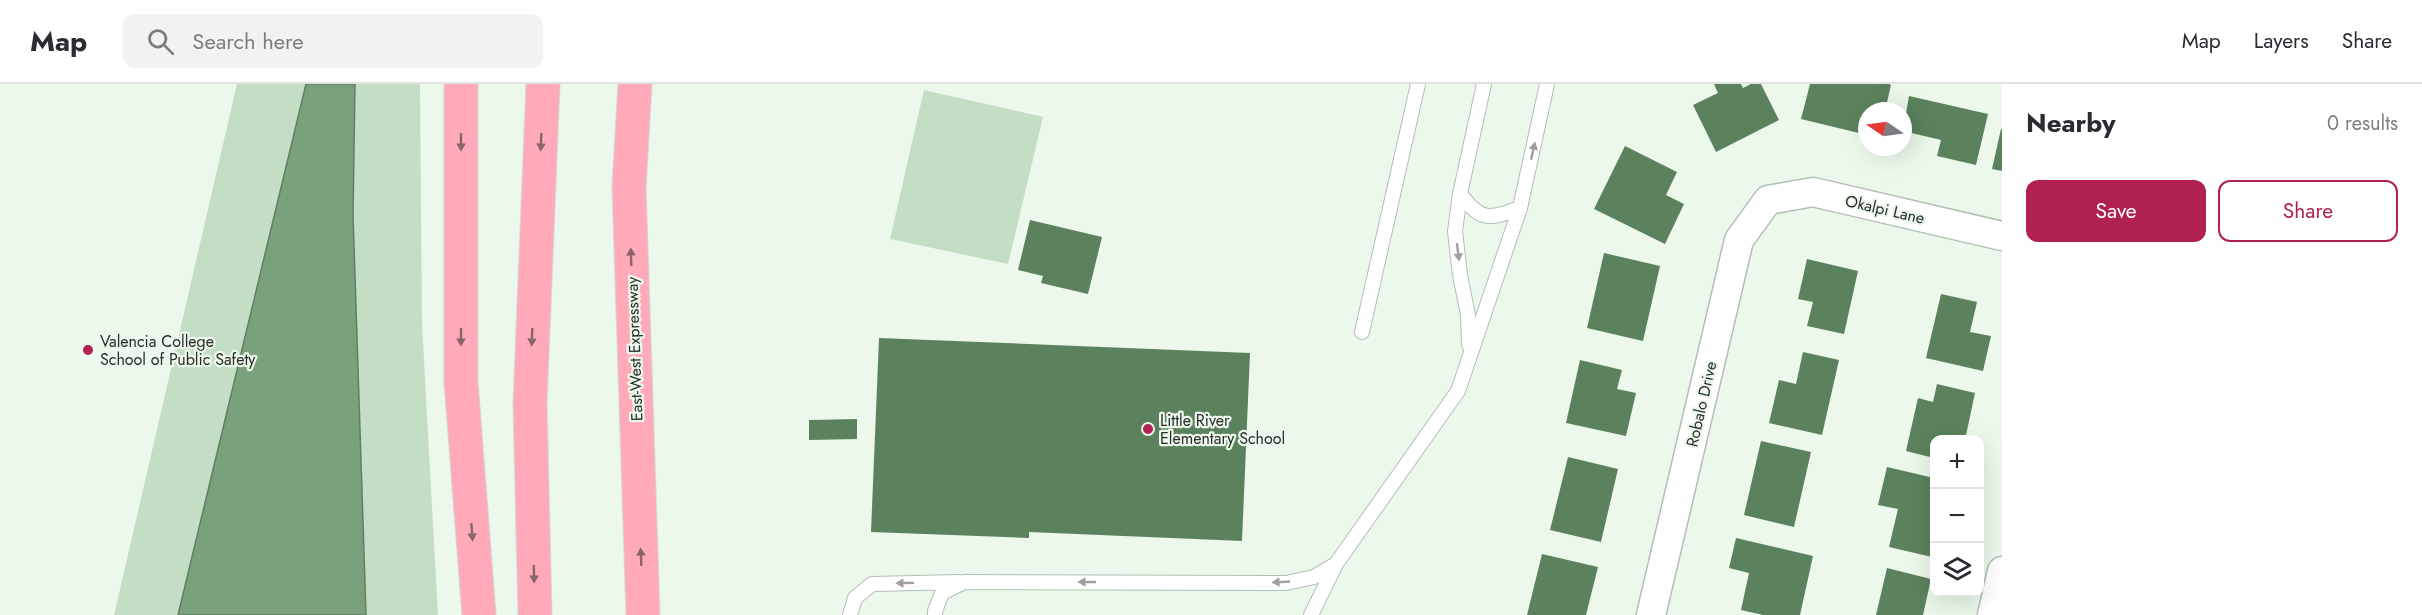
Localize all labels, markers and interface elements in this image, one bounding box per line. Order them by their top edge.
search box [123,14,543,68]
text: Map [30,21,87,62]
icon: search [144,25,177,58]
text: Search here [192,25,304,57]
text: Map [2182,26,2221,56]
text: Layers [2254,26,2309,56]
text: Share [2342,26,2392,56]
north arrow [1858,102,1912,156]
text: Nearby [2026,104,2115,142]
text: 0 results [2327,109,2398,138]
one-way arrow [456,133,466,152]
one-way arrow [536,133,545,152]
one-way arrow [1528,141,1538,160]
button: Save [2026,180,2206,242]
button: Share [2218,180,2398,242]
street label: Okalpi Lane [1843,189,1927,230]
one-way arrow [1453,243,1463,262]
one-way arrow [627,247,636,266]
street label: East-West Expressway [620,275,649,422]
one-way arrow [456,328,466,347]
one-way arrow [528,328,537,347]
place label: Valencia College School of Public Safety [100,330,256,371]
marker: Valencia College School of Public Safety [81,343,95,357]
street label: Robalo Drive [1680,359,1723,449]
place label: Little River Elementary School [1160,409,1285,450]
marker: Little River Elementary School [1141,422,1155,436]
map controls [1930,435,1984,597]
button: + [1930,435,1984,489]
button: − [1930,489,1984,543]
one-way arrow [468,523,477,542]
button: layers [1930,543,1984,597]
one-way arrow [636,547,645,566]
one-way arrow [529,565,539,584]
one-way arrow [1077,577,1096,587]
one-way arrow [1272,578,1291,587]
one-way arrow [896,579,915,588]

